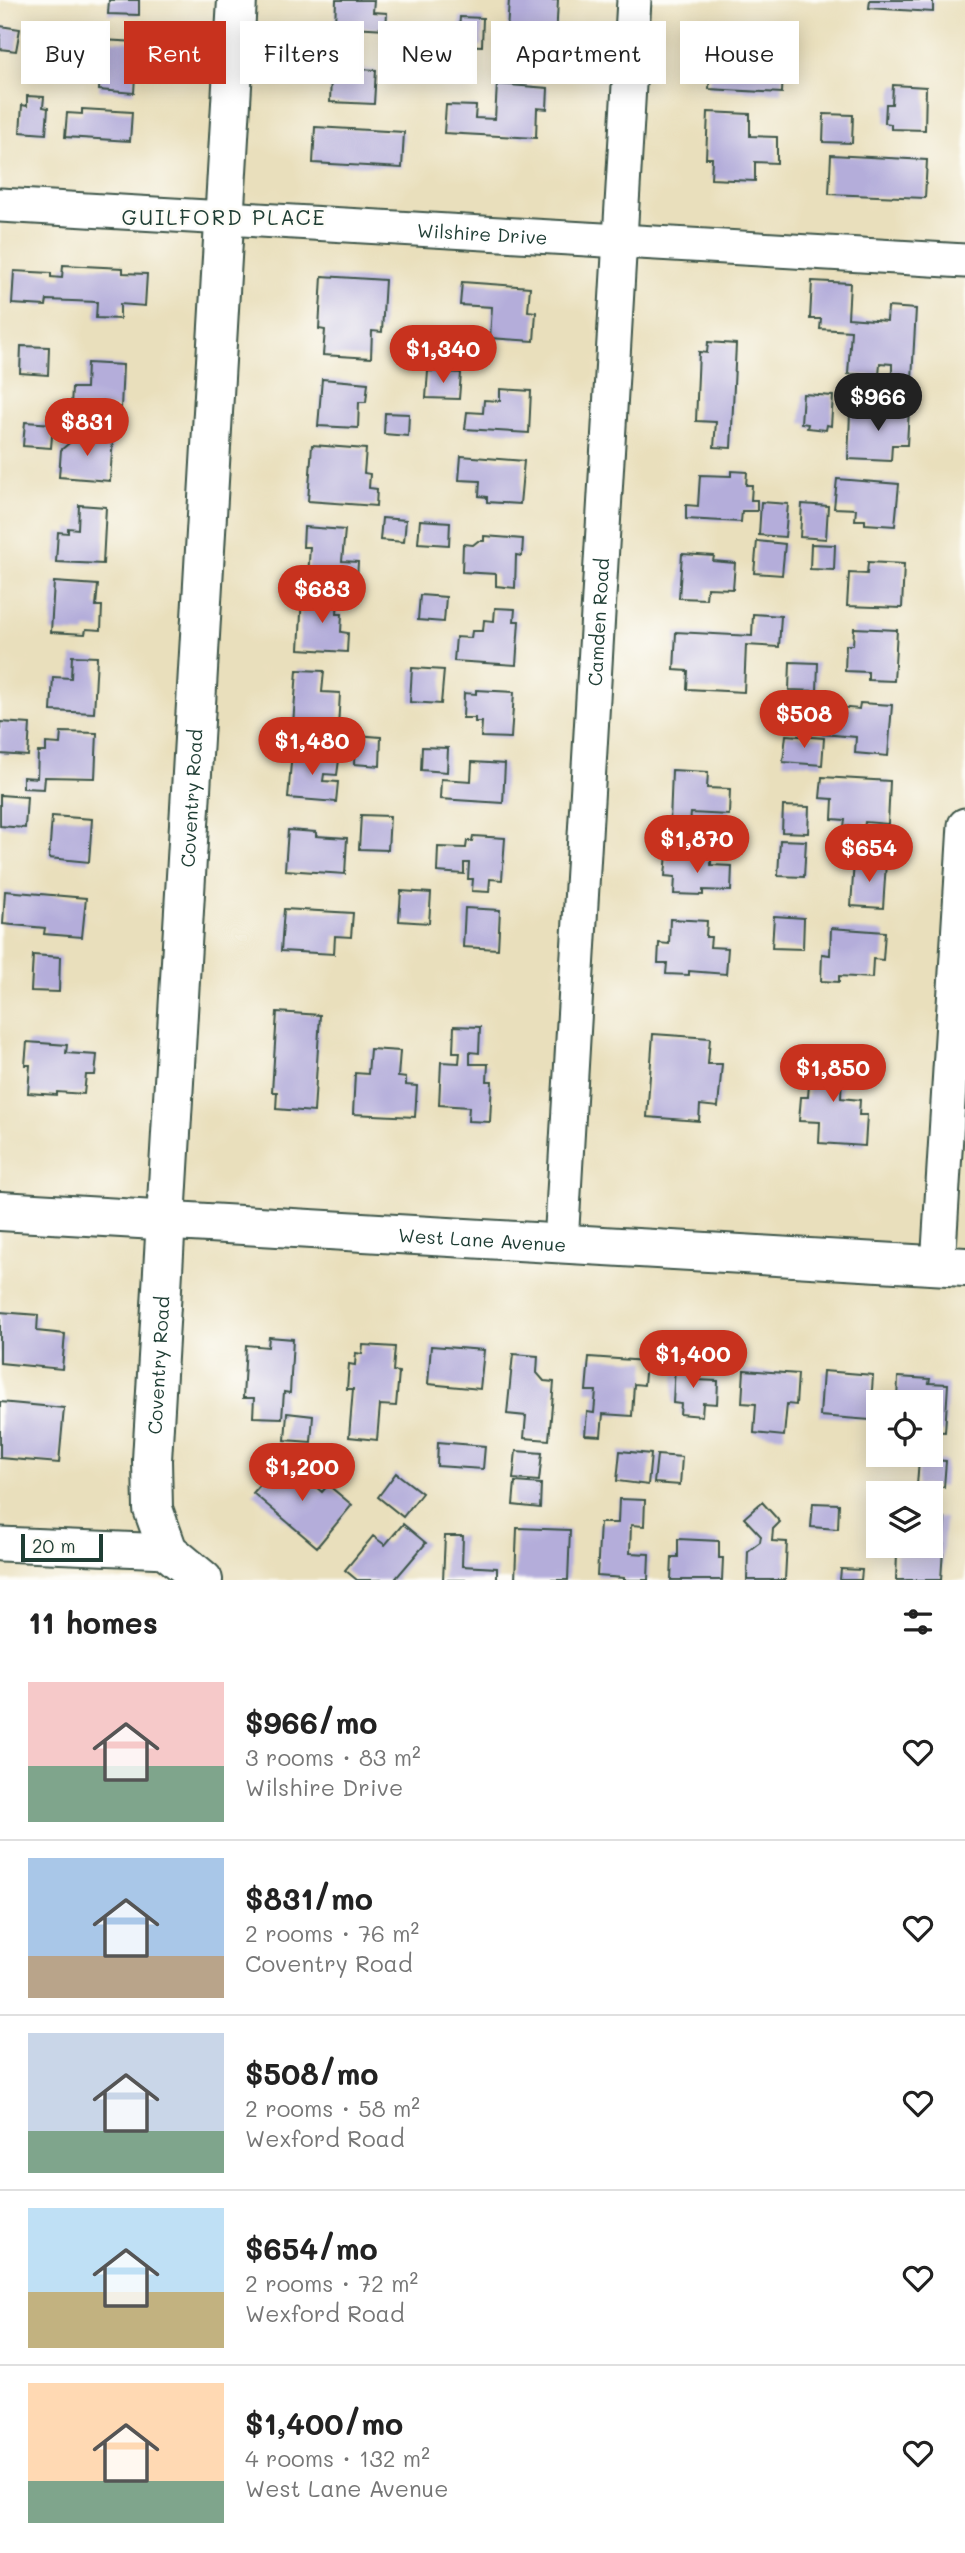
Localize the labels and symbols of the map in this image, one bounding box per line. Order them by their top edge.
district label: GUILFORD PLACE [122,203,326,230]
street label: Wilshire Drive [416,217,548,249]
pin: $1,340 [386,326,500,385]
pin: $966 [837,374,919,433]
pin: $831 [46,398,128,458]
street label: Camden Road [581,557,614,687]
pin: $683 [281,566,363,625]
pin: $508 [763,690,845,750]
pin: $1,480 [255,718,369,777]
street label: Coventry Road [174,728,207,868]
pin: $1,870 [640,816,754,875]
pin: $654 [828,824,910,884]
pin: $1,850 [776,1044,890,1104]
street label: West Lane Avenue [398,1222,567,1256]
street label: Coventry Road [141,1295,174,1435]
pin: $1,400 [636,1330,750,1390]
pin: $1,200 [245,1444,359,1503]
scale bar [21,1531,103,1563]

